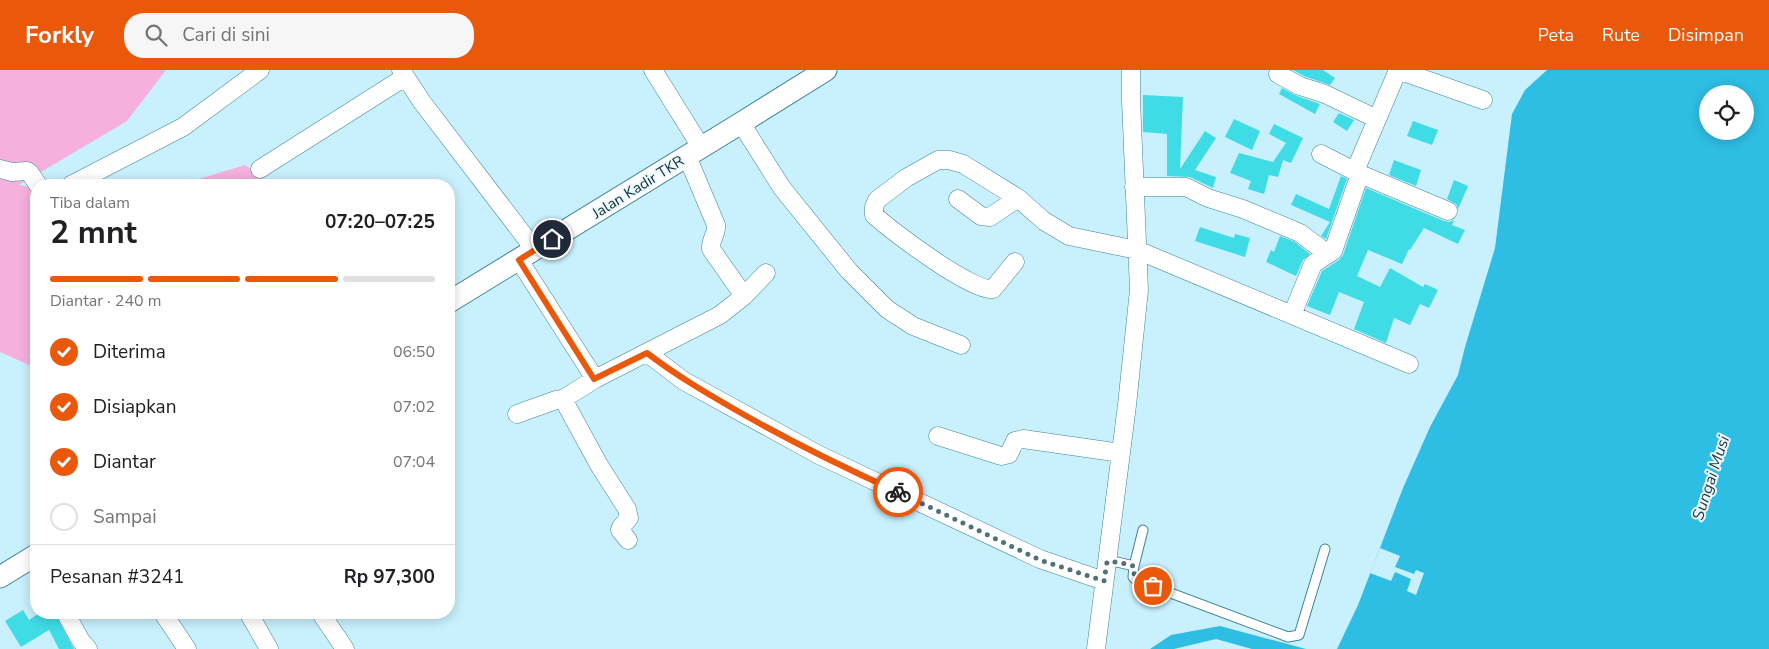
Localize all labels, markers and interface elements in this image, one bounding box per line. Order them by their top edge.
search box [124,13,474,58]
text: Forkly [25,19,94,51]
icon: search [142,21,170,49]
text: Cari di sini [182,22,270,48]
text: Peta [1538,23,1574,47]
text: Rute [1602,23,1640,47]
text: Disimpan [1668,23,1744,47]
map controls [1699,85,1754,140]
button: locate [1699,85,1754,140]
street label: Jalan Kadir TKR [587,151,688,224]
text: Tiba dalam [50,192,130,214]
text: 07:20–07:25 [325,209,435,235]
text: 2 mnt [50,211,137,254]
pin [531,218,573,260]
icon: home [538,225,566,253]
text: Diantar · 240 m [50,290,161,312]
icon: check [50,338,78,366]
text: Diterima [93,339,166,365]
text: 06:50 [393,341,435,363]
icon: check [50,393,78,421]
text: Disiapkan [93,394,176,420]
text: 07:02 [393,396,435,418]
water label: Sungai Musi [1687,433,1735,523]
icon: check [50,448,78,476]
text: Diantar [93,449,156,475]
text: 07:04 [393,451,435,473]
courier [873,467,923,517]
icon: bike [884,478,912,506]
text: Sampai [93,504,157,530]
text: Pesanan #3241 [50,564,184,590]
text: Rp 97,300 [344,564,435,590]
pin [1132,565,1174,607]
icon: bag [1139,572,1167,600]

